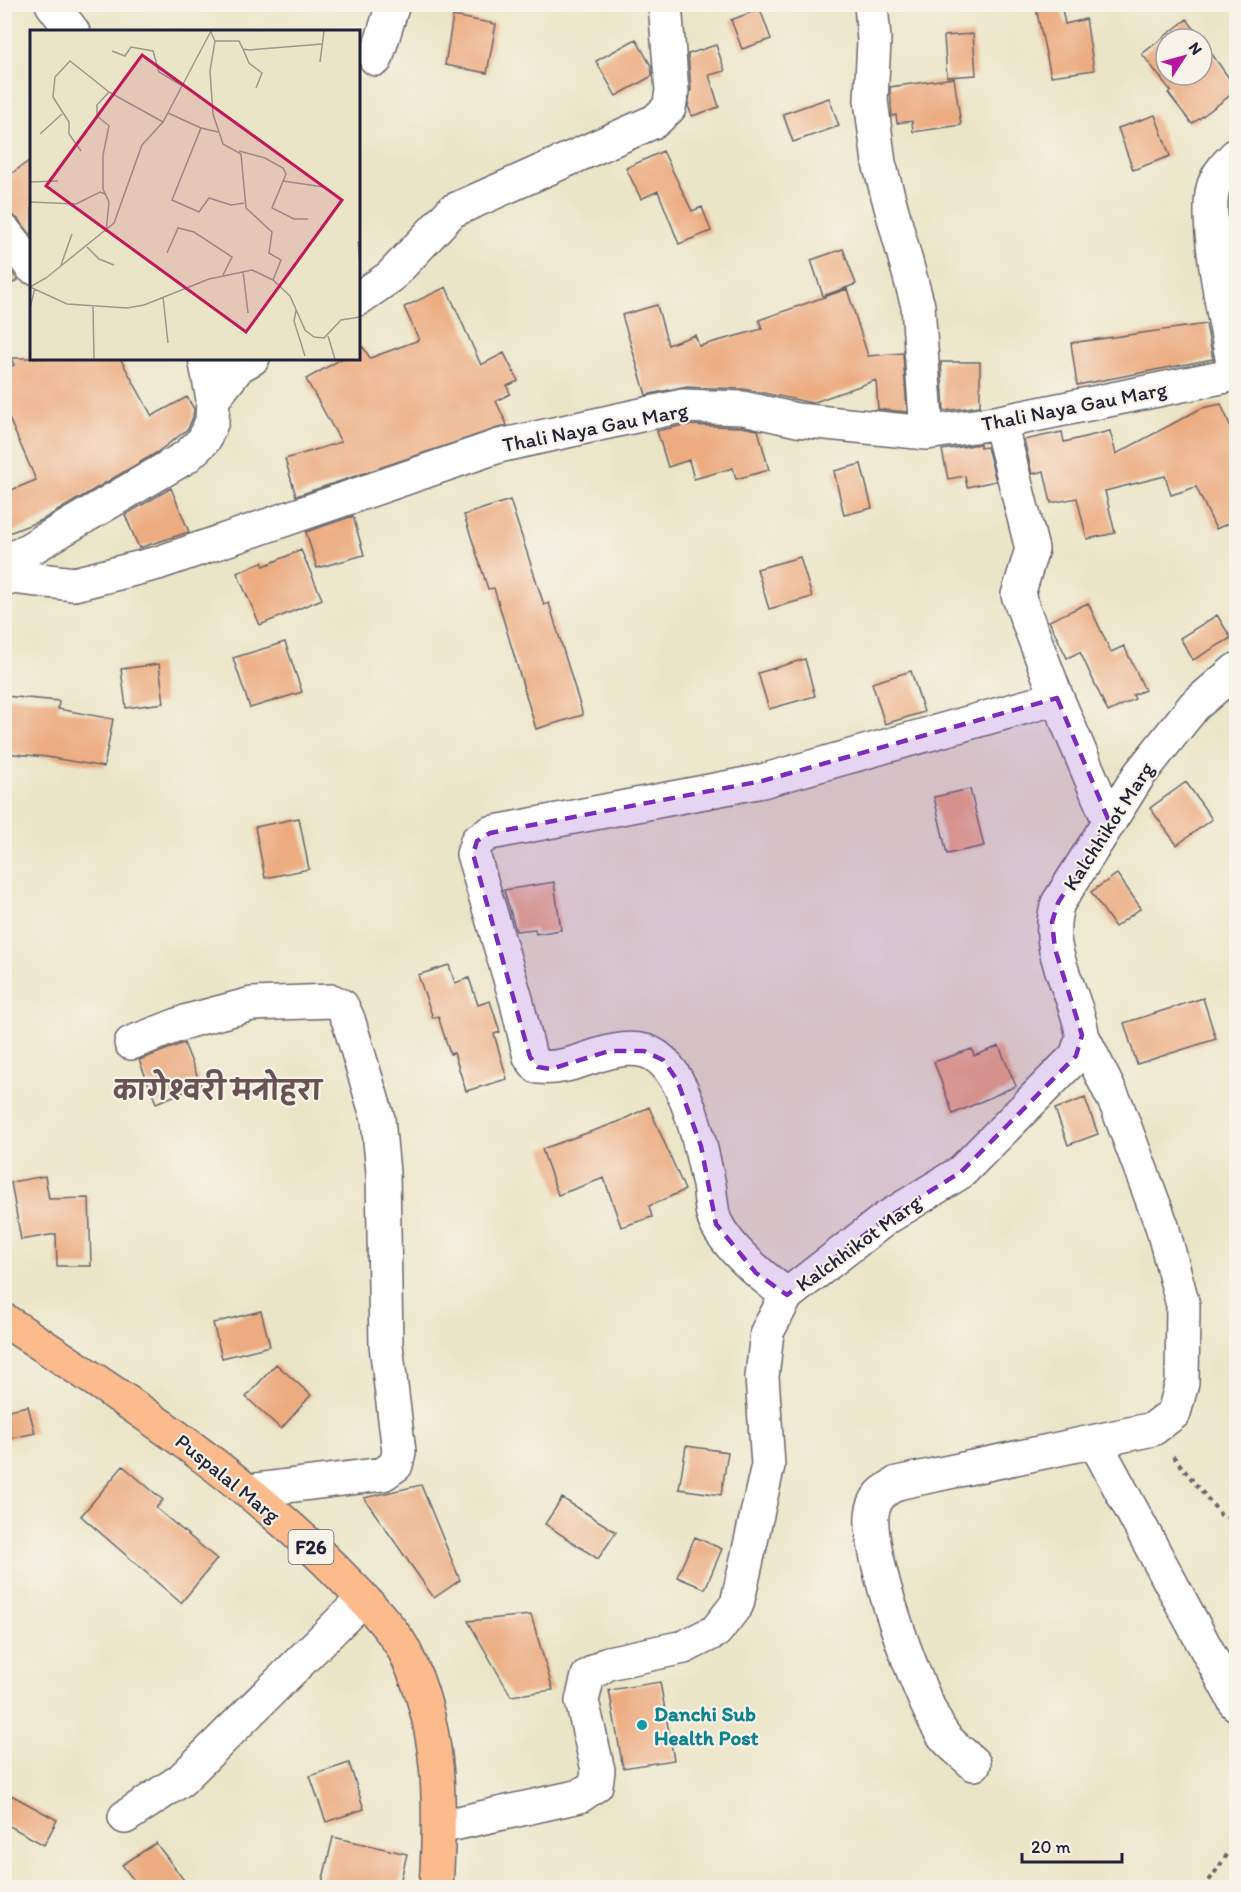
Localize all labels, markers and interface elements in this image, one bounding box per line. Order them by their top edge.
north arrow [1154,27,1214,87]
inset map [30,30,360,360]
text: N [1185,39,1207,58]
street label: Thali Naya Gau Marg [979,376,1169,436]
street label: Thali Naya Gau Marg [500,397,690,457]
street label: Kalchhikot Marg [1057,757,1159,895]
district label: कागेश्वरी मनोहरा [113,1069,324,1107]
street label: Kalchhikot Marg [791,1189,926,1297]
street label: Puspalal Marg [171,1428,286,1528]
road number: F26 [288,1530,334,1564]
place label: Danchi Sub Health Post [654,1701,759,1750]
marker: Danchi Sub Health Post [635,1718,649,1732]
scale bar [1022,1826,1122,1864]
text: 20 m [1031,1836,1071,1858]

